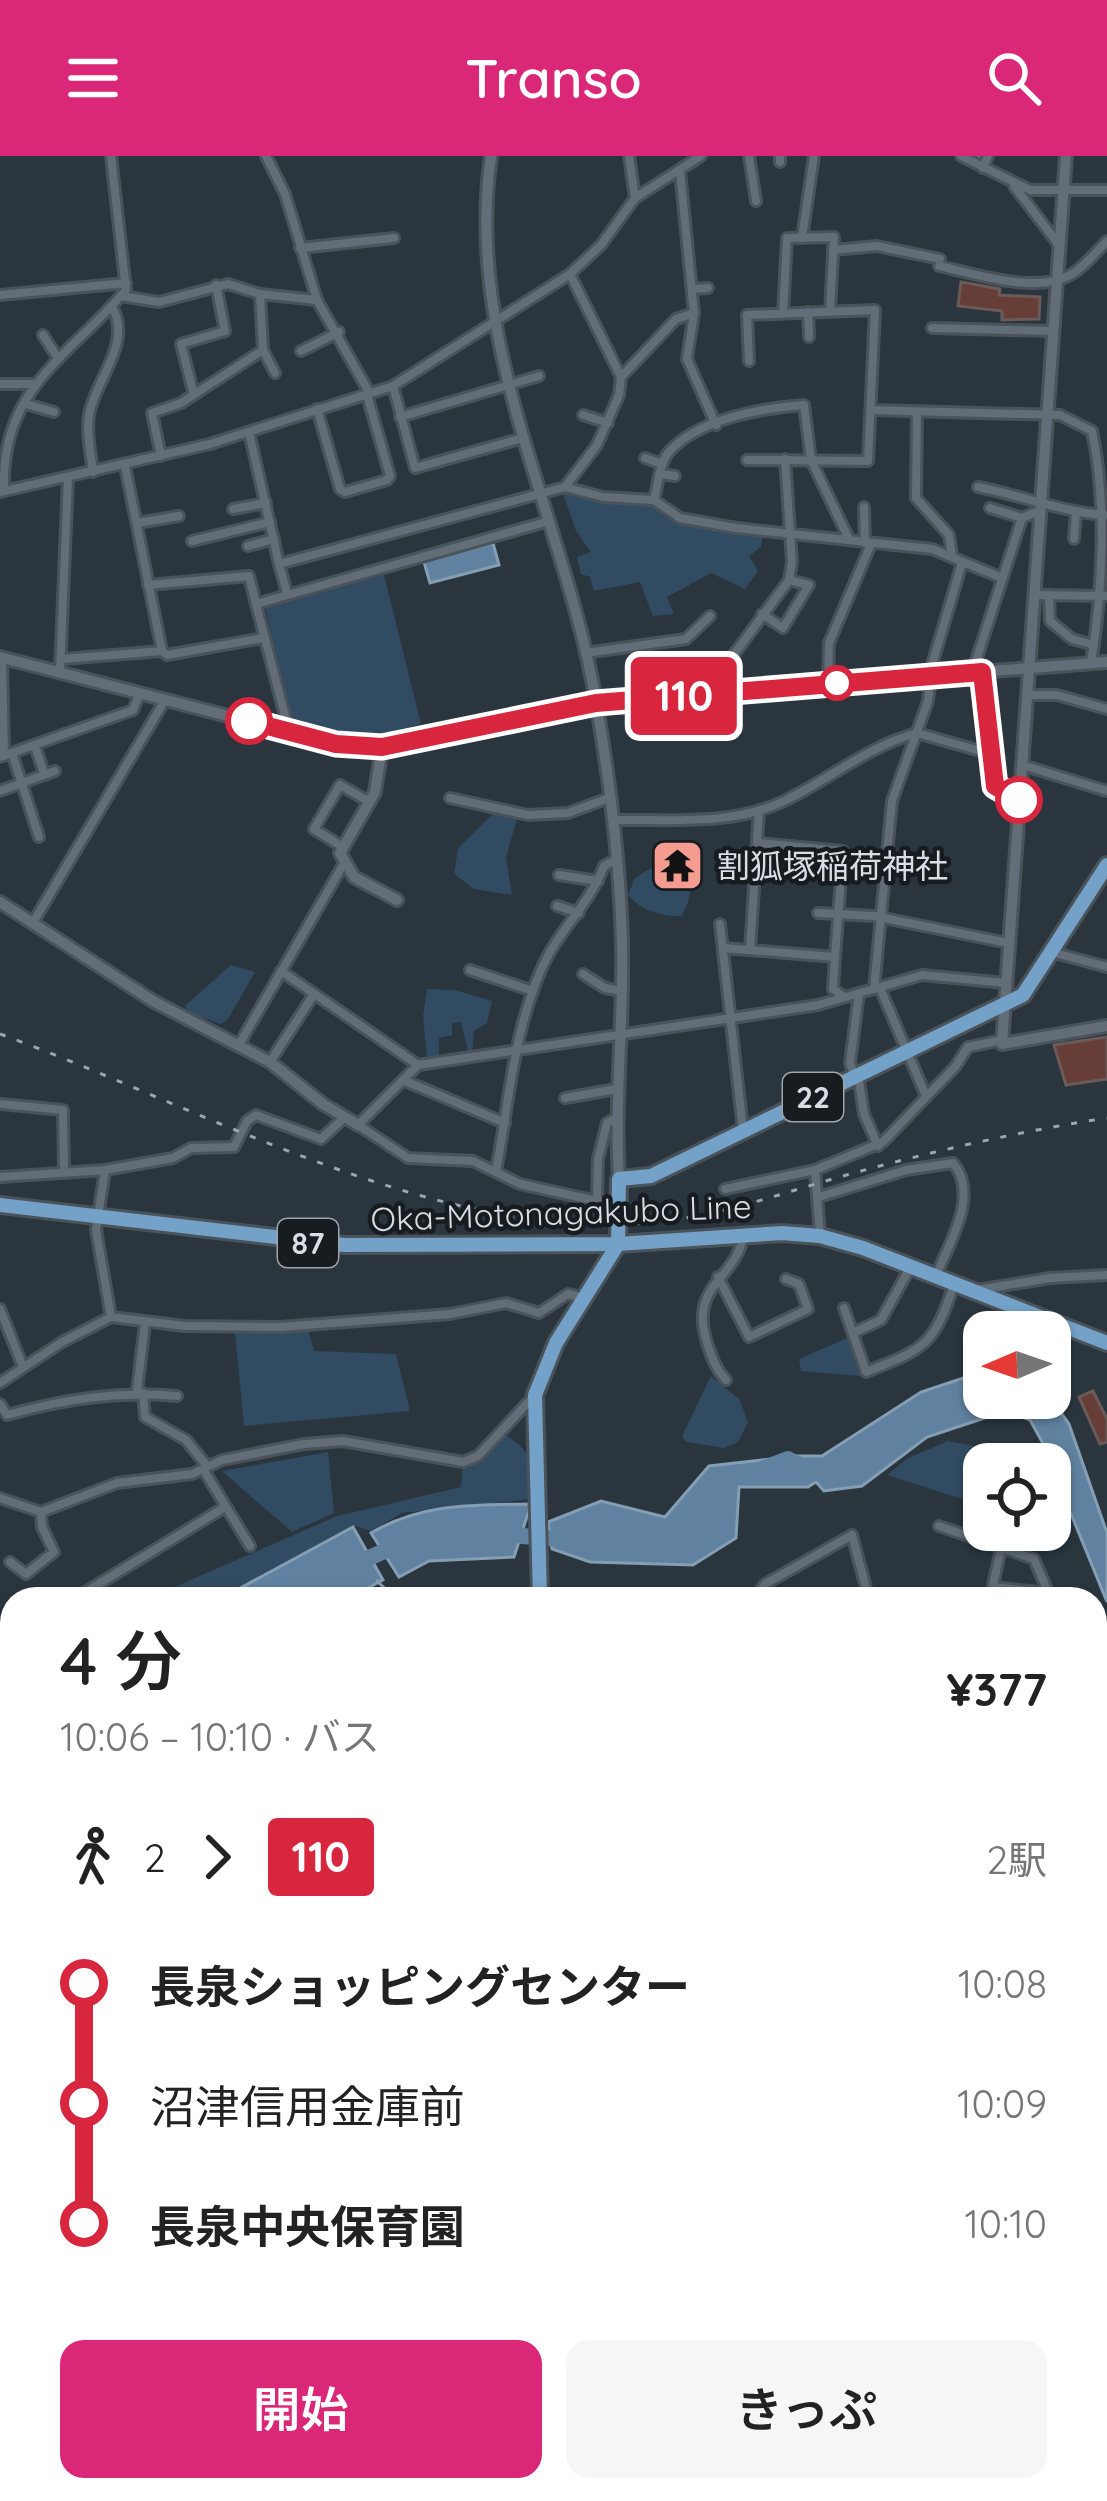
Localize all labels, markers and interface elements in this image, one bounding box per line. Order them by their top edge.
text: Transo [465,44,642,112]
icon: menu [60,45,126,111]
icon: search [981,45,1047,111]
line badge: 110 [615,657,753,735]
unlabelled marker [821,667,853,699]
text: 110 [655,669,713,722]
unlabelled marker [227,699,271,743]
unlabelled marker [997,778,1041,822]
temple icon: 割狐塚稲荷神社 [650,837,706,893]
place label: 割狐塚稲荷神社 [717,845,948,886]
road number: 22 [783,1073,843,1121]
street label: Oka-Motonagakubo Line [370,1185,752,1239]
road number: 87 [278,1219,338,1267]
north arrow [963,1311,1071,1419]
map controls [963,1311,1071,1551]
button: locate [963,1443,1071,1551]
text: 4 分 [60,1619,182,1702]
text: ¥377 [947,1661,1047,1717]
text: 10:06 – 10:10 · バス [60,1712,380,1761]
icon: walk [60,1824,126,1890]
icon: forward [184,1824,250,1890]
text: 110 [292,1830,350,1883]
text: 2 [144,1833,166,1882]
text: 2駅 [986,1835,1047,1884]
text: 長泉ショッピングセンター [150,1958,690,2014]
text: 10:08 [958,1959,1047,2008]
text: 沼津信用金庫前 [150,2078,465,2134]
text: 10:09 [957,2079,1047,2128]
text: 長泉中央保育園 [150,2198,465,2254]
text: 10:10 [964,2199,1047,2248]
button: 開始 [60,2340,542,2478]
button: きっぷ [566,2340,1047,2478]

